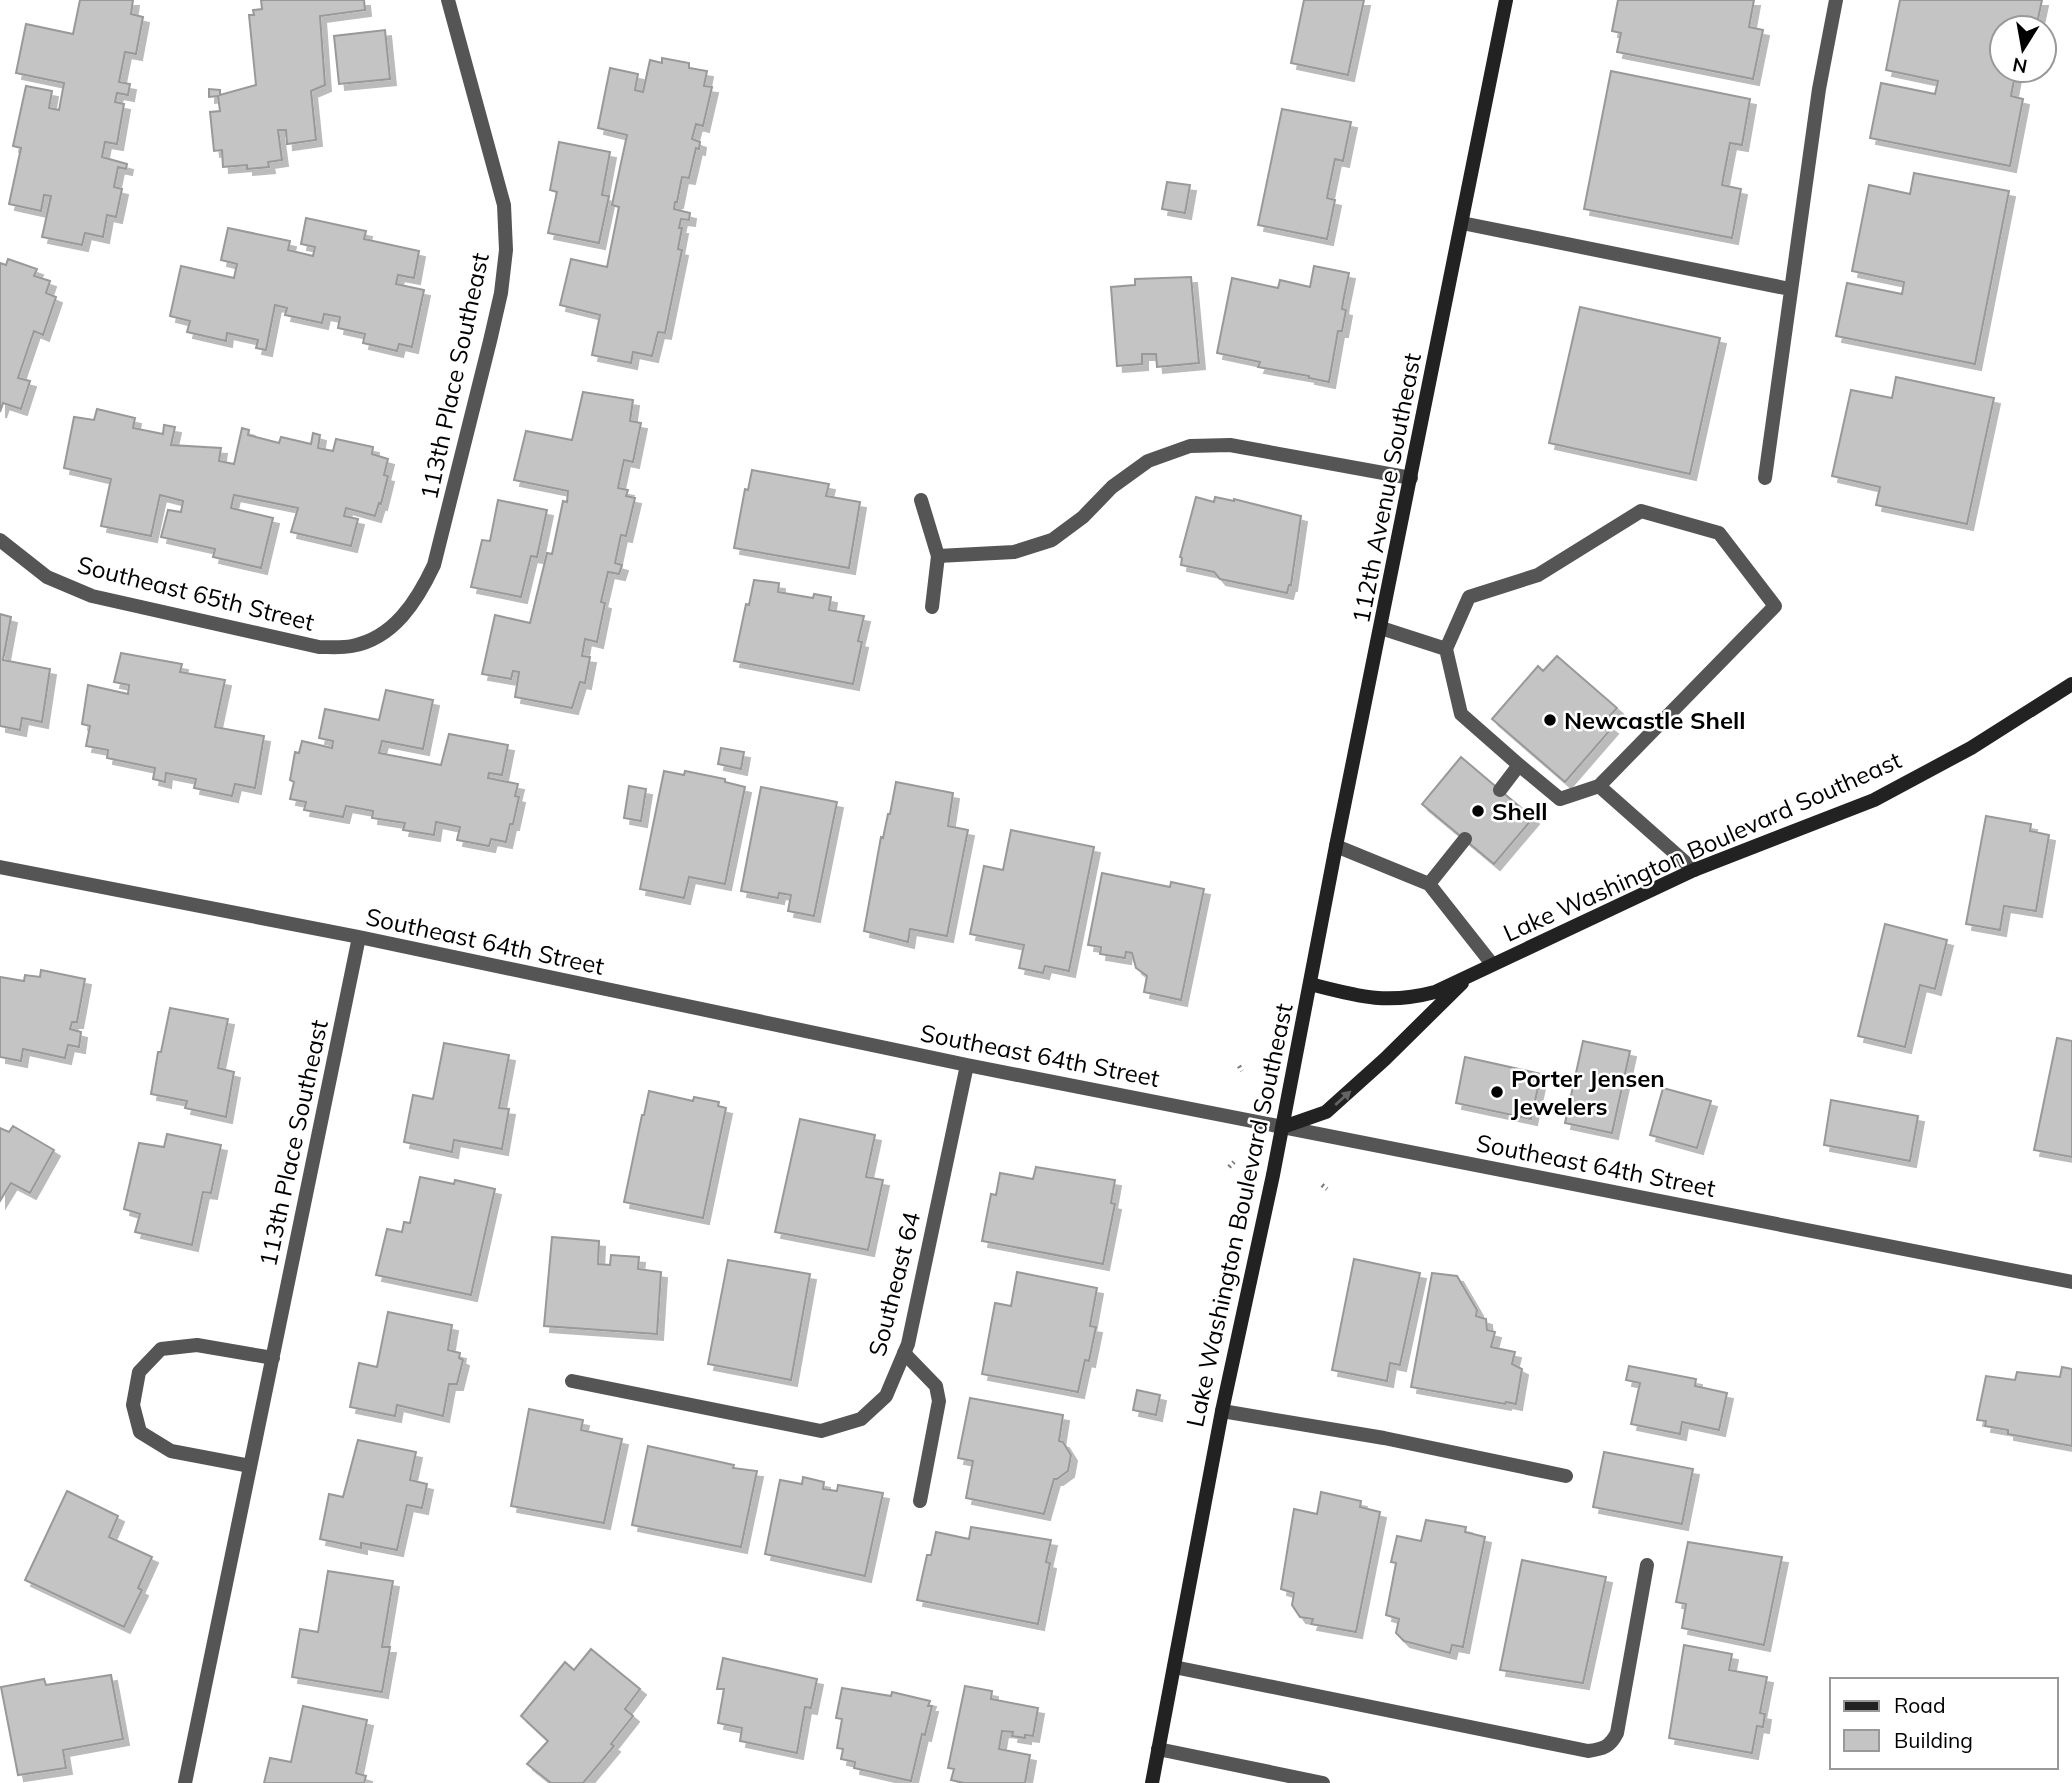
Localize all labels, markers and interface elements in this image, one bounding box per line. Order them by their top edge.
north arrow [1988,14,2058,84]
text: N [2010,53,2029,79]
street label: 113th Place Southeast [413,250,495,502]
street label: 112th Avenue Southeast [1345,350,1427,626]
street label: Southeast 65th Street [75,549,317,637]
place label: Newcastle Shell [1564,705,1746,735]
marker: Newcastle Shell [1542,712,1558,728]
street label: Lake Washington Boulevard Southeast [1498,744,1906,948]
place label: Shell [1492,796,1548,826]
marker: Shell [1470,803,1486,819]
street label: Southeast 64th Street [363,901,607,981]
street label: Lake Washington Boulevard Southeast [1179,1000,1299,1430]
street label: 113th Place Southeast [252,1017,334,1269]
street label: Southeast 64th Street [918,1017,1162,1093]
place label: Porter Jensen Jewelers [1511,1063,1665,1121]
marker: Porter Jensen Jewelers [1489,1084,1505,1100]
one-way arrow [1334,1090,1351,1106]
street label: Southeast 64th Street [1474,1127,1718,1203]
street label: Southeast 64 [862,1209,926,1359]
legend [1830,1678,2058,1769]
text: Road [1894,1692,1945,1718]
text: Building [1894,1727,1973,1753]

